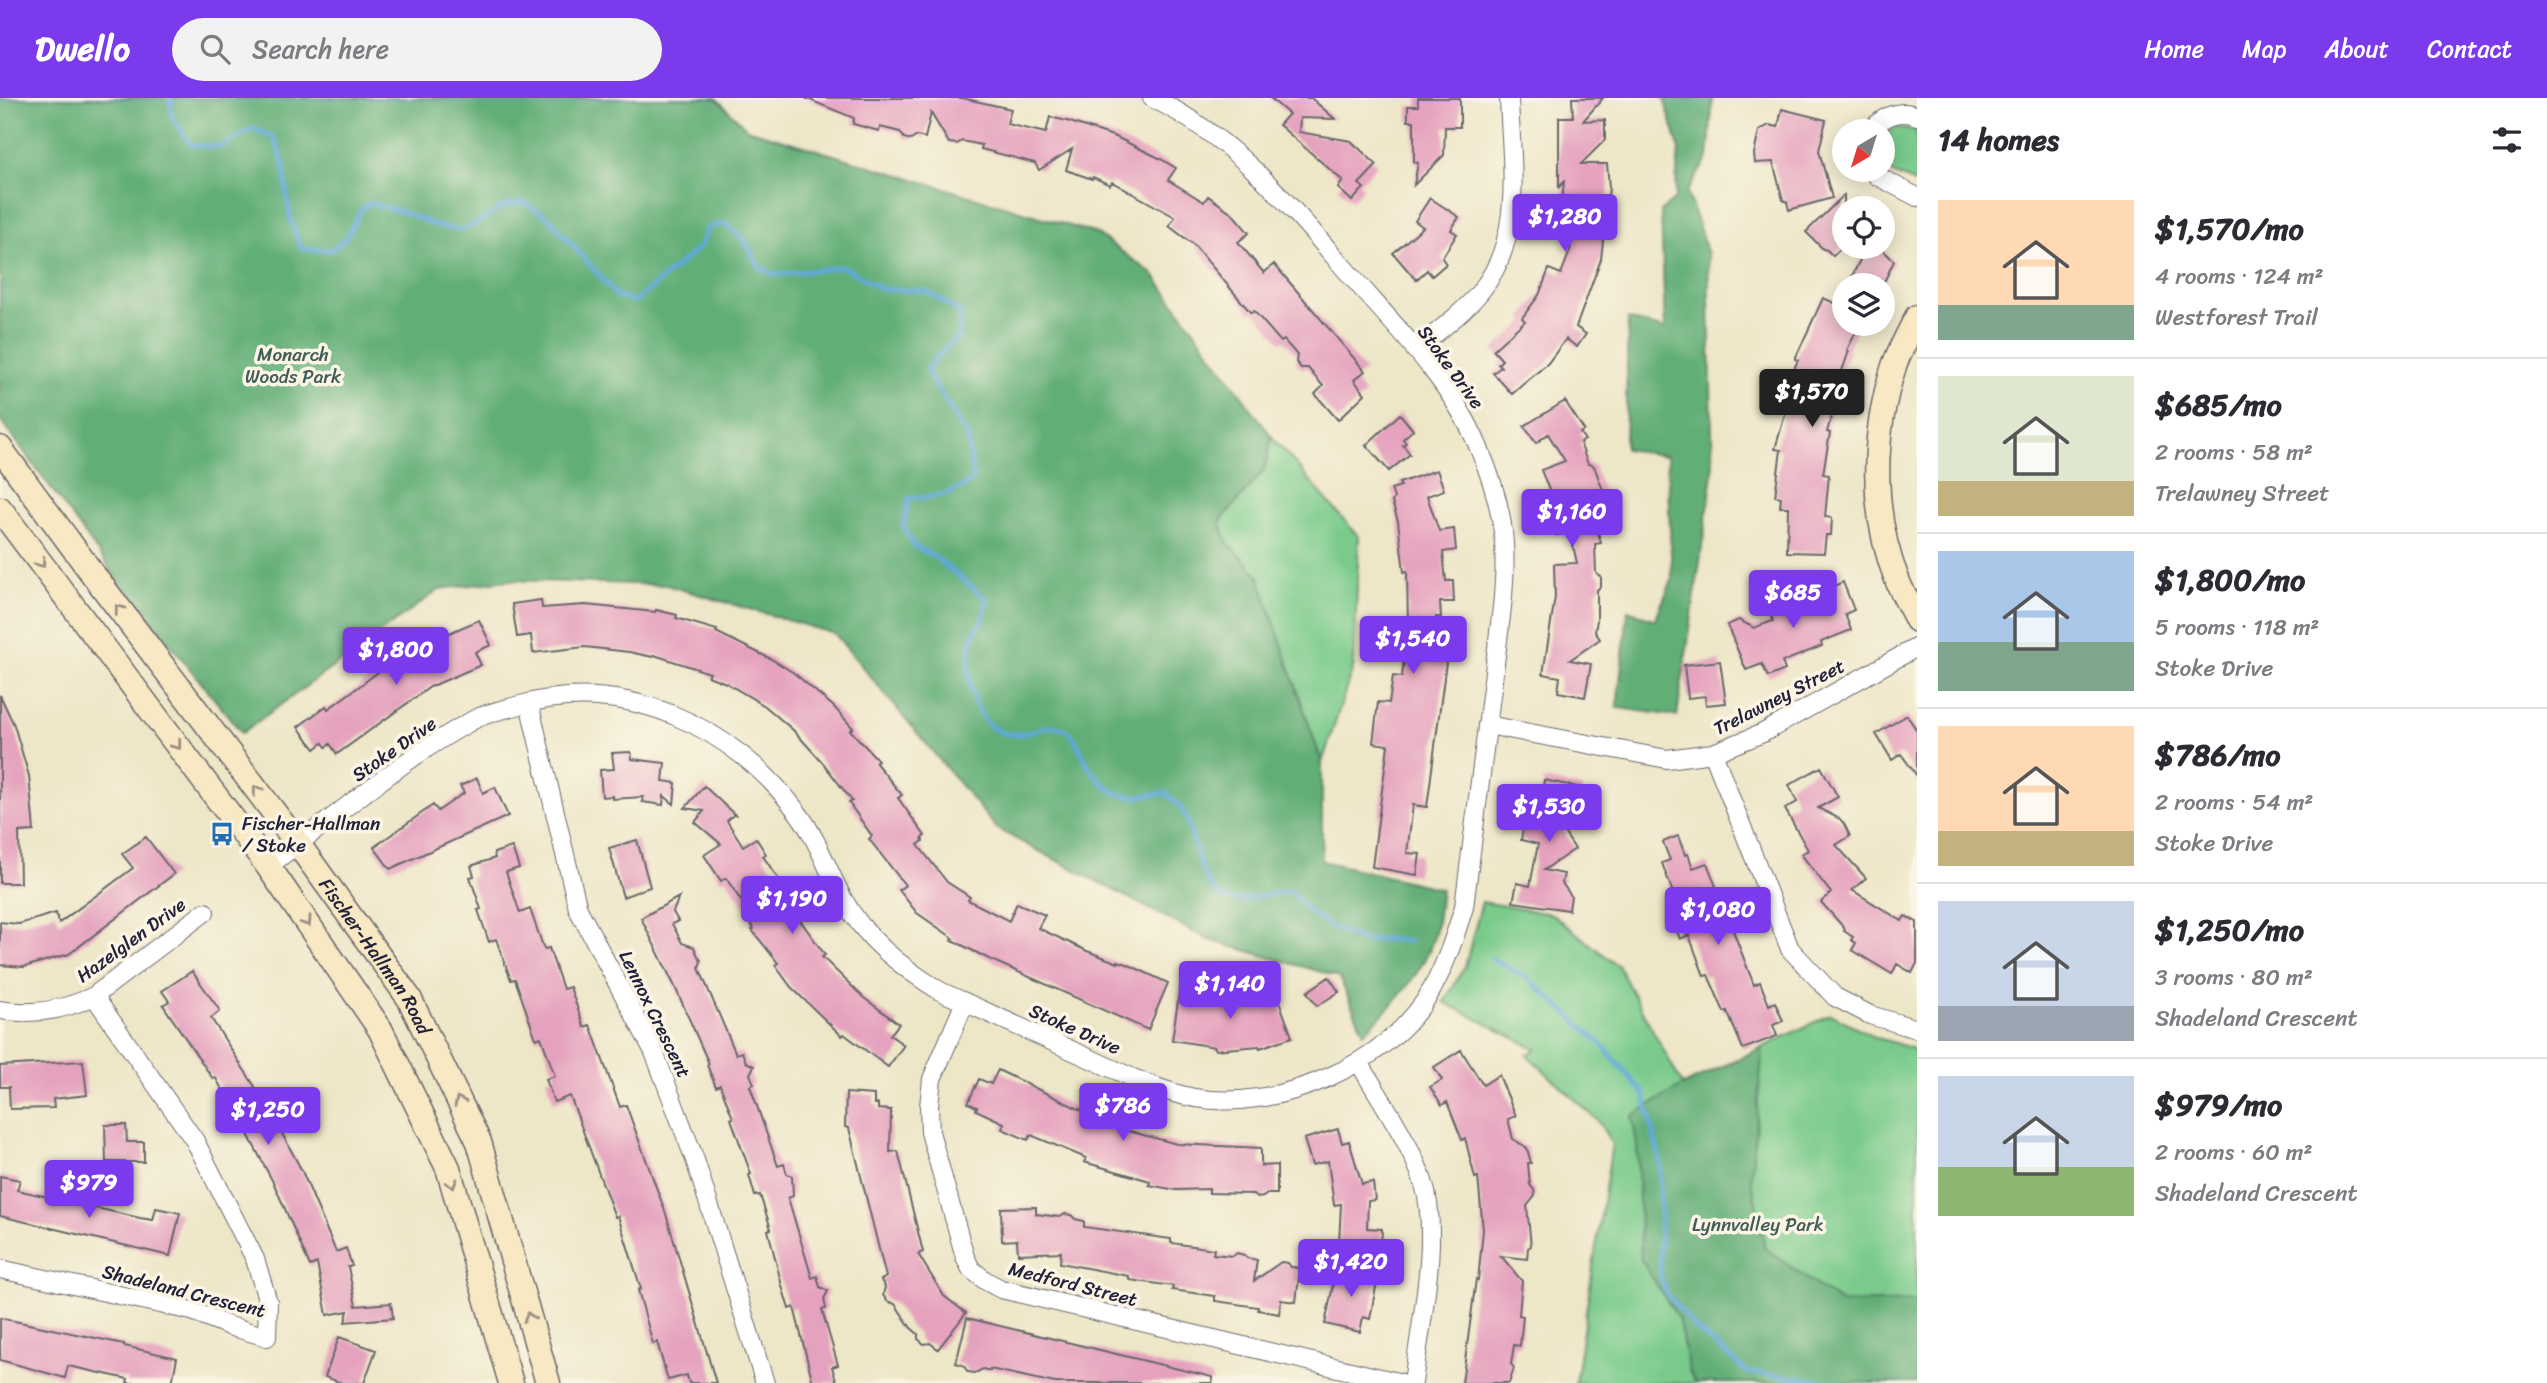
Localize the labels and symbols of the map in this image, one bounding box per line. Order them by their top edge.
north arrow [1832,119,1895,182]
pin: $1,280 [1508,194,1622,254]
street label: Stoke Drive [1409,318,1493,416]
park label: Monarch Woods Park [245,338,342,393]
pin: $1,570 [1755,370,1869,429]
pin: $1,160 [1515,490,1629,549]
one-way arrow [33,556,45,568]
pin: $685 [1752,570,1834,630]
one-way arrow [115,605,127,617]
pin: $1,540 [1356,616,1470,676]
pin: $1,800 [339,628,453,687]
street label: Trelawney Street [1707,650,1851,744]
street label: Stoke Drive [345,707,444,791]
one-way arrow [169,738,182,750]
pin: $1,530 [1492,784,1606,844]
one-way arrow [253,785,266,798]
place label: Fischer-Hallman / Stoke [242,807,380,862]
bus stop icon: Fischer-Hallman / Stoke [208,820,236,848]
street label: Fischer-Hallman Road [311,870,442,1042]
pin: $1,190 [735,876,849,936]
street label: Hazelglen Drive [69,888,193,991]
pin: $1,080 [1661,888,1775,947]
one-way arrow [299,914,311,927]
street label: Lennox Crescent [610,944,700,1084]
pin: $1,140 [1173,962,1287,1021]
street label: Stoke Drive [1024,994,1127,1064]
pin: $786 [1082,1084,1164,1143]
pin: $1,250 [211,1088,325,1147]
one-way arrow [453,1096,467,1108]
pin: $979 [48,1160,130,1220]
one-way arrow [444,1178,459,1190]
park label: Lynnvalley Park [1692,1208,1824,1241]
pin: $1,420 [1294,1240,1408,1299]
street label: Medford Street [1005,1252,1141,1316]
street label: Shadeland Crescent [99,1255,269,1327]
one-way arrow [522,1312,537,1324]

